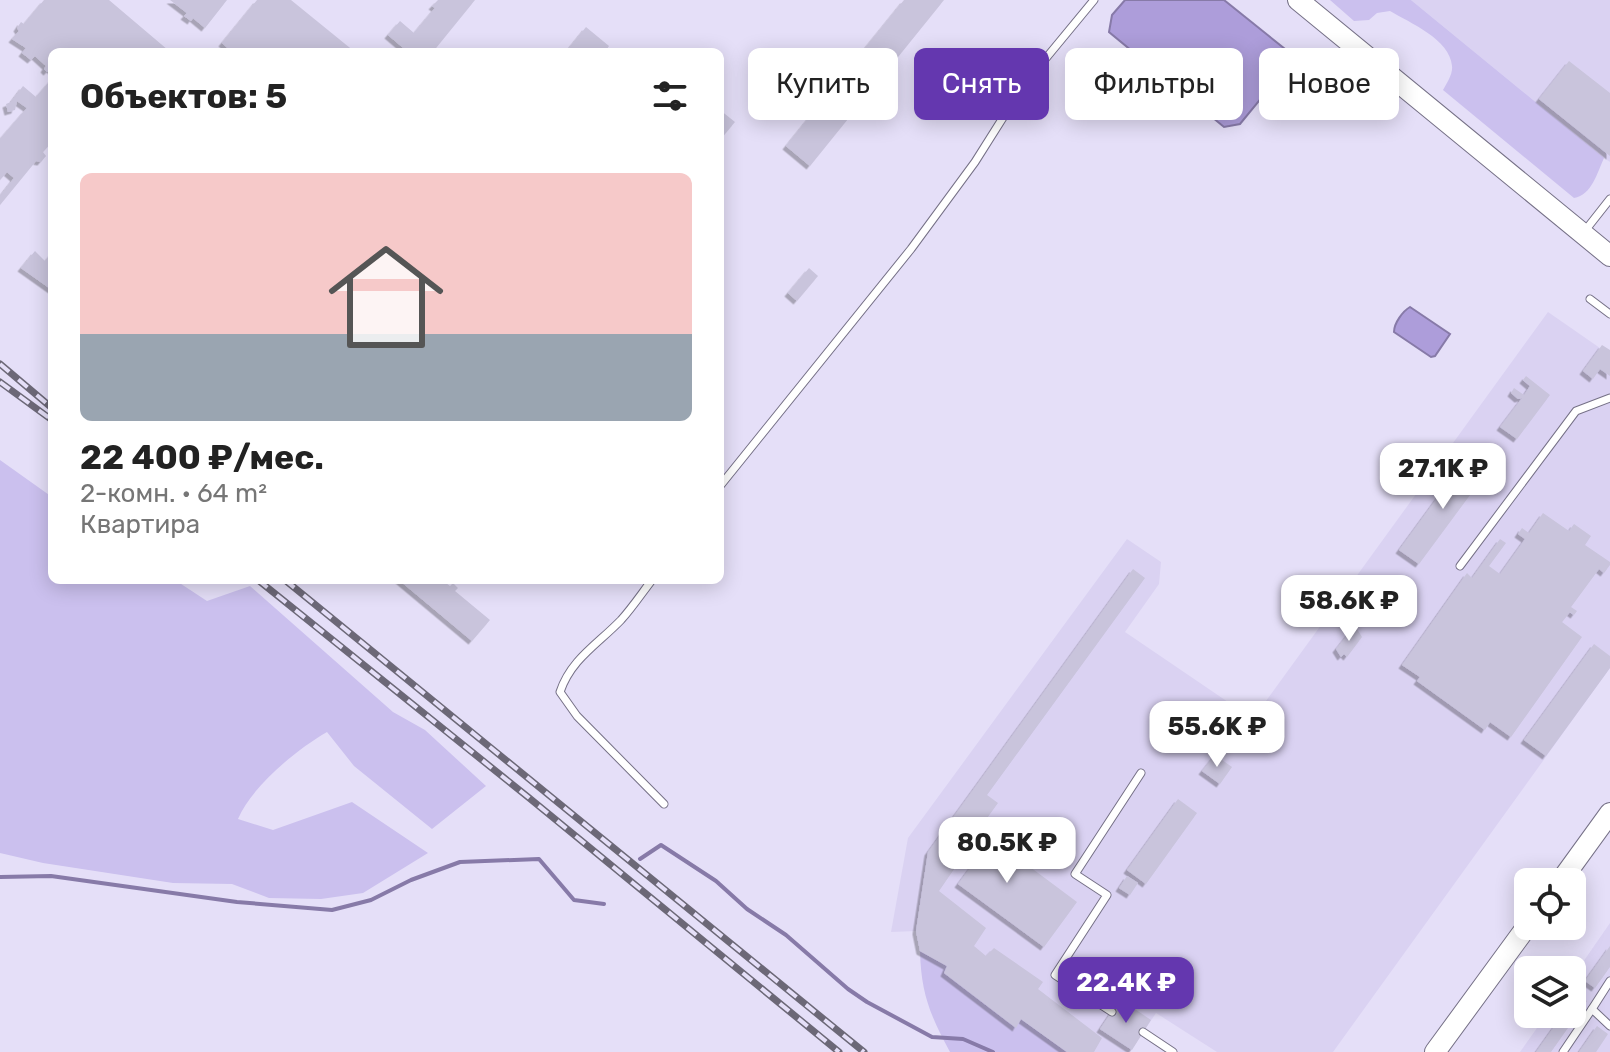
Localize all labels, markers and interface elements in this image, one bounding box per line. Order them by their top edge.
chip: Купить [748,48,898,120]
chip: Снять [914,48,1049,120]
chip: Фильтры [1065,48,1243,120]
chip: Новое [1259,48,1399,120]
icon: filters [648,74,692,118]
text: Объектов: 5 [80,76,287,117]
icon: home [314,225,458,369]
text: 22 400 ₽/мес. [80,437,324,478]
pin: 27.1K ₽ [1369,443,1517,511]
text: 27.1K ₽ [1398,453,1488,484]
text: 2-комн. · 64 m² [80,478,267,509]
text: Квартира [80,509,200,540]
pin: 58.6K ₽ [1275,575,1423,643]
text: 58.6K ₽ [1299,585,1399,616]
pin: 55.6K ₽ [1143,701,1291,769]
text: 55.6K ₽ [1167,711,1267,742]
pin: 80.5K ₽ [933,817,1081,885]
text: 80.5K ₽ [957,827,1057,858]
map controls [1514,868,1586,1028]
button: locate [1514,868,1586,940]
button: layers [1514,956,1586,1028]
pin: 22.4K ₽ [1052,957,1200,1025]
text: 22.4K ₽ [1076,967,1176,998]

